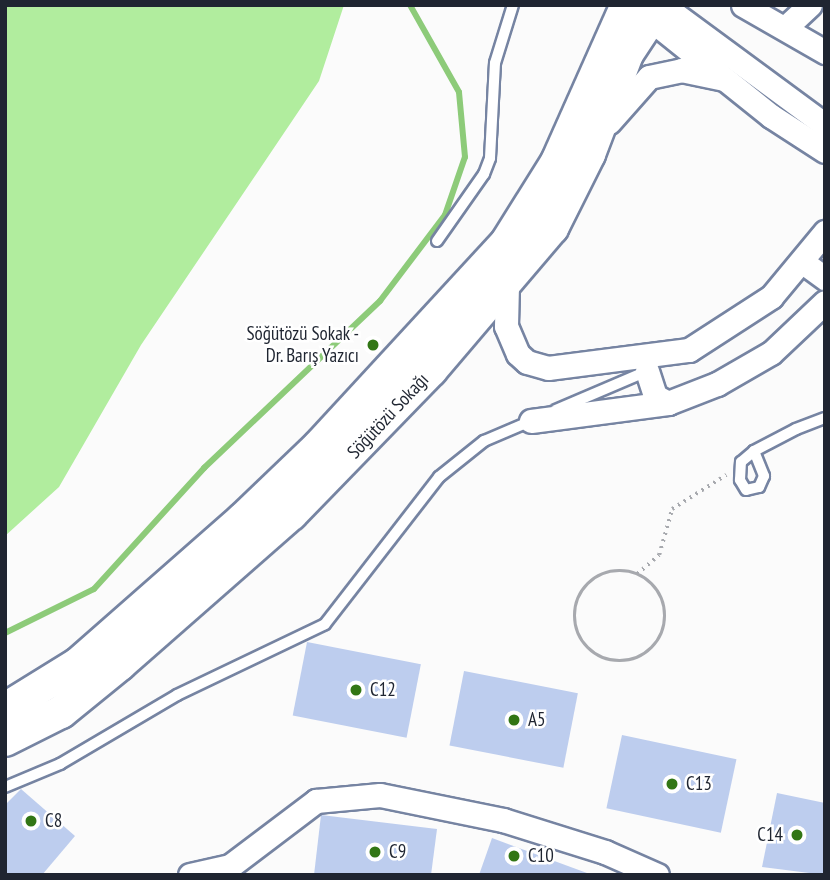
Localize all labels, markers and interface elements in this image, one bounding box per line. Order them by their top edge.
place label: Söğütözü Sokak - Dr. Barış Yazıcı [246,323,359,367]
marker: Söğütözü Sokak - Dr. Barış Yazıcı [365,337,381,353]
street label: Söğütözü Sokağı [343,369,433,463]
place label: C12 [370,679,396,701]
marker: C12 [348,682,364,698]
place label: A5 [528,709,546,731]
marker: A5 [506,712,522,728]
place label: C13 [686,773,712,795]
marker: C13 [664,776,680,792]
place label: C8 [45,810,62,832]
marker: C8 [23,813,39,829]
place label: C14 [757,824,783,846]
marker: C14 [789,827,805,843]
place label: C9 [389,841,406,863]
marker: C9 [367,844,383,860]
place label: C10 [528,845,554,867]
marker: C10 [506,848,522,864]

